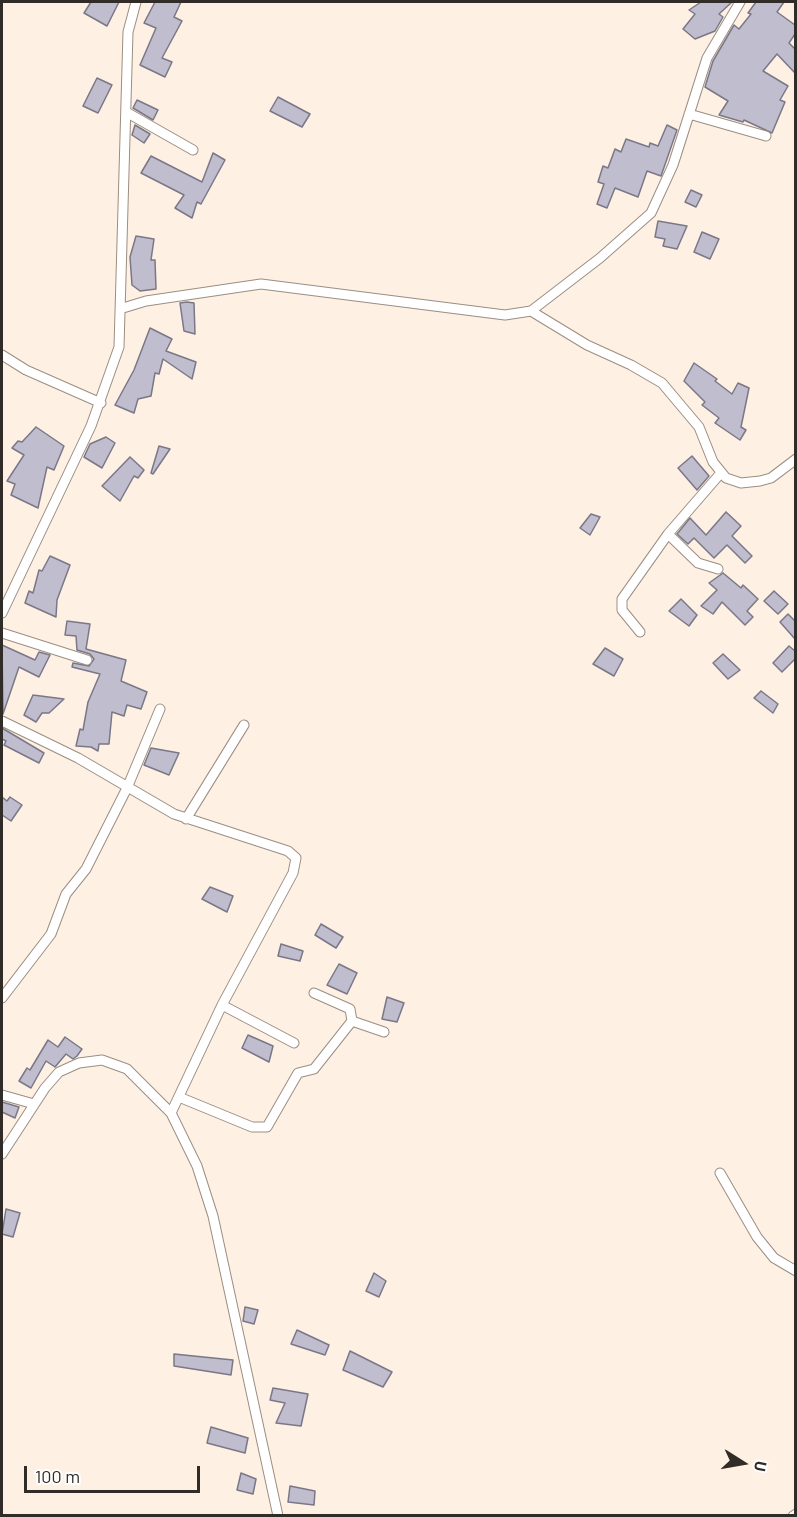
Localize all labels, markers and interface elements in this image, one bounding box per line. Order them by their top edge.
north arrow [713,1433,773,1493]
scale bar [27,1454,202,1492]
text: U [751,1460,771,1473]
text: 100 m [35,1465,80,1487]

